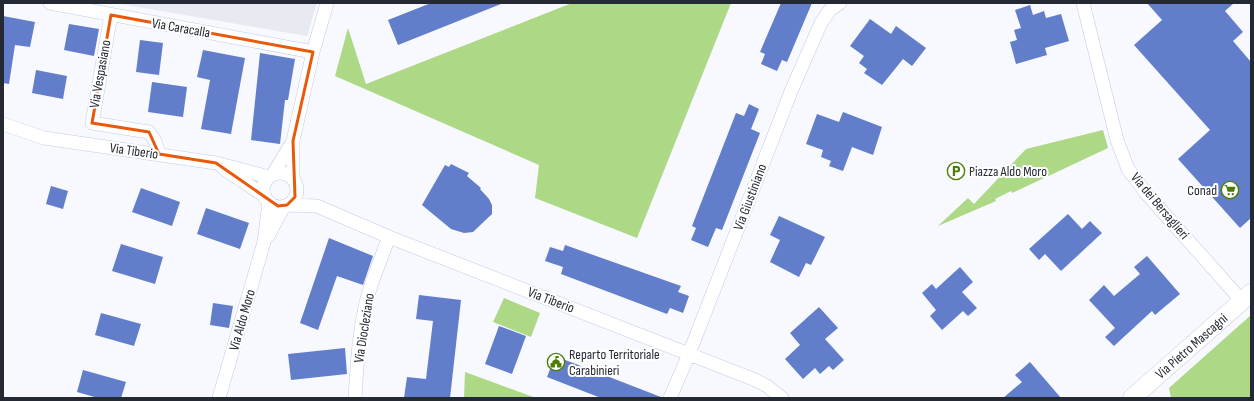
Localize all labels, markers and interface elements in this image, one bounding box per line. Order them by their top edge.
street label: Via Caracalla [150,15,212,41]
street label: Via Vespasiano [86,38,114,109]
street label: Via Tiberio [109,139,159,163]
street label: Via Giustiniano [730,161,770,233]
parking icon: Piazza Aldo Moro [946,161,966,181]
place label: Piazza Aldo Moro [969,163,1047,180]
street label: Via dei Bersaglieri [1127,169,1193,243]
supermarket icon: Conad [1220,180,1240,200]
place label: Conad [1187,182,1217,199]
street label: Via Tiberio [525,283,577,317]
street label: Via Aldo Moro [225,287,259,353]
street label: Via Diocleziano [350,292,378,364]
street label: Via Pietro Mascagni [1152,309,1231,382]
place label: Reparto Territoriale Carabinieri [569,346,660,379]
public building icon: Reparto Territoriale Carabinieri [546,352,566,372]

